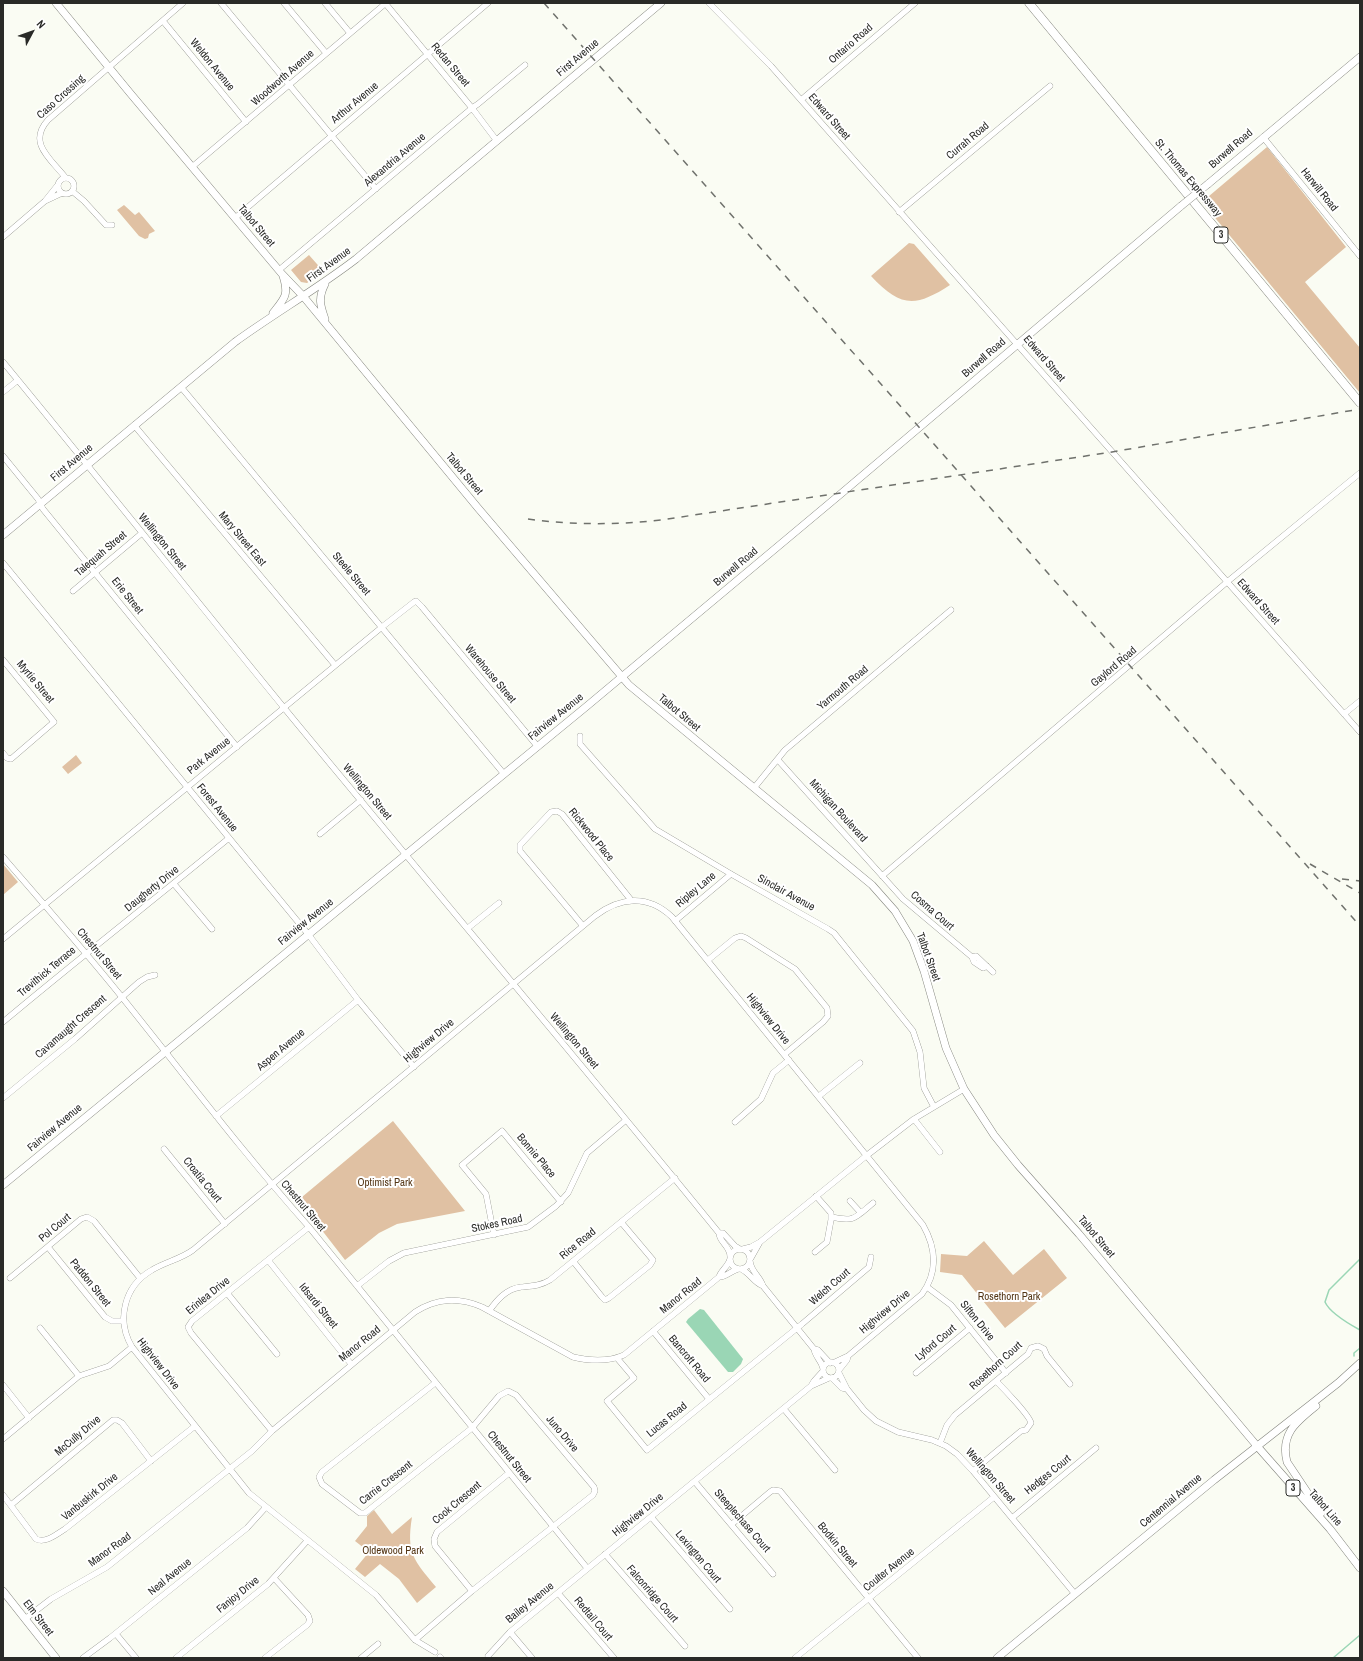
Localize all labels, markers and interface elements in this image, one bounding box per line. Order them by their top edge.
north arrow [12,12,52,52]
text: N [34,17,48,31]
street label: Ontario Road [826,21,876,67]
street label: Weldon Avenue [187,36,237,94]
street label: First Avenue [554,37,602,79]
street label: Redan Street [428,40,472,90]
street label: Woodworth Avenue [249,47,317,109]
street label: Caso Crossing [34,72,88,122]
street label: Arthur Avenue [329,79,381,127]
street label: Edward Street [805,91,853,143]
street label: Currah Road [944,119,992,163]
street label: Burwell Road [1206,126,1256,172]
street label: Alexandria Avenue [362,130,428,190]
street label: St. Thomas Expressway [1152,137,1224,219]
street label: Harwill Road [1298,166,1340,214]
street label: Talbot Street [235,202,277,250]
road number: 3 [1214,227,1228,243]
street label: First Avenue [304,245,354,285]
street label: Edward Street [1020,333,1068,385]
street label: Burwell Road [959,335,1009,381]
street label: First Avenue [48,442,96,484]
street label: Talbot Street [443,450,485,498]
street label: Mary Street East [215,509,269,569]
street label: Wellington Street [135,511,189,573]
street label: Talequah Street [72,529,130,579]
street label: Burwell Road [711,545,761,589]
street label: Steele Street [329,550,373,598]
street label: Erie Street [108,575,146,617]
street label: Edward Street [1234,576,1282,628]
street label: Warehouse Street [462,642,518,706]
street label: Gaylord Road [1088,644,1140,690]
street label: Myrtie Street [13,658,57,706]
street label: Yarmouth Road [815,663,871,713]
street label: Fairview Avenue [526,691,586,743]
street label: Talbot Street [655,692,703,734]
street label: Park Avenue [185,735,233,777]
street label: Wellington Street [340,761,394,823]
street label: Michigan Boulevard [806,777,870,845]
street label: Forest Avenue [194,781,240,835]
street label: Rickwood Place [566,806,616,864]
street label: Daugherty Drive [122,863,182,915]
street label: Ripley Lane [673,869,719,911]
street label: Sinclair Avenue [755,872,817,914]
street label: Cosma Court [908,889,956,933]
street label: Fairview Avenue [276,896,336,948]
street label: Chestnut Street [74,926,124,982]
street label: Talbot Street [913,931,943,983]
street label: Trevithick Terrace [15,944,79,1000]
street label: Highview Drive [743,991,793,1047]
street label: Cavamaught Crescent [33,993,109,1061]
street label: Wellington Street [547,1010,601,1072]
street label: Highview Drive [401,1016,457,1066]
street label: Aspen Avenue [254,1026,308,1074]
street label: Fairview Avenue [25,1101,85,1155]
street label: Bonnie Place [514,1131,558,1181]
street label: Croatia Court [180,1155,224,1205]
park label: Optimist Park [357,1176,413,1190]
street label: Chestnut Street [278,1178,328,1234]
street label: Pol Court [36,1211,74,1245]
street label: Stokes Road [470,1212,524,1236]
street label: Talbot Street [1075,1213,1117,1261]
street label: Rice Road [557,1225,599,1263]
street label: Paddon Street [67,1256,113,1310]
street label: Welch Court [807,1266,853,1308]
street label: Erinlea Drive [183,1274,233,1318]
street label: Manor Road [658,1275,704,1317]
street label: Idsardi Street [296,1281,340,1331]
street label: Highview Drive [857,1287,913,1337]
park label: Rosethorn Park [978,1290,1040,1304]
street label: Sifton Drive [957,1298,997,1344]
street label: Lyford Court [913,1322,959,1364]
street label: Manor Road [337,1323,383,1365]
street label: Bancroft Road [665,1333,713,1385]
street label: Highview Drive [134,1336,182,1392]
street label: Rosethorn Court [967,1339,1025,1393]
street label: Lucas Road [644,1400,690,1440]
street label: McCully Drive [52,1413,104,1459]
street label: Juno Drive [543,1413,581,1455]
street label: Chestnut Street [484,1428,534,1486]
street label: Wellington Street [962,1446,1018,1506]
street label: Hedges Court [1022,1452,1074,1498]
street label: Carrie Crescent [357,1458,415,1508]
street label: Vanbuskirk Drive [59,1470,121,1524]
street label: Centennial Avenue [1137,1471,1205,1531]
street label: Cook Crescent [430,1479,484,1527]
road number: 3 [1286,1480,1300,1496]
street label: Steeplechase Court [711,1487,773,1555]
street label: Talbot Line [1305,1487,1345,1529]
street label: Highview Drive [610,1490,666,1540]
street label: Bodkin Street [814,1520,860,1570]
street label: Lexington Court [672,1528,724,1586]
street label: Manor Road [86,1530,134,1570]
park label: Oldewood Park [362,1544,424,1558]
street label: Coulter Avenue [861,1545,917,1595]
street label: Neal Avenue [146,1556,194,1598]
street label: Falconridge Court [623,1563,681,1625]
street label: Fanjoy Drive [214,1574,262,1616]
street label: Bailey Avenue [503,1580,557,1626]
street label: Redtail Court [571,1594,615,1644]
street label: Elm Street [20,1597,56,1639]

